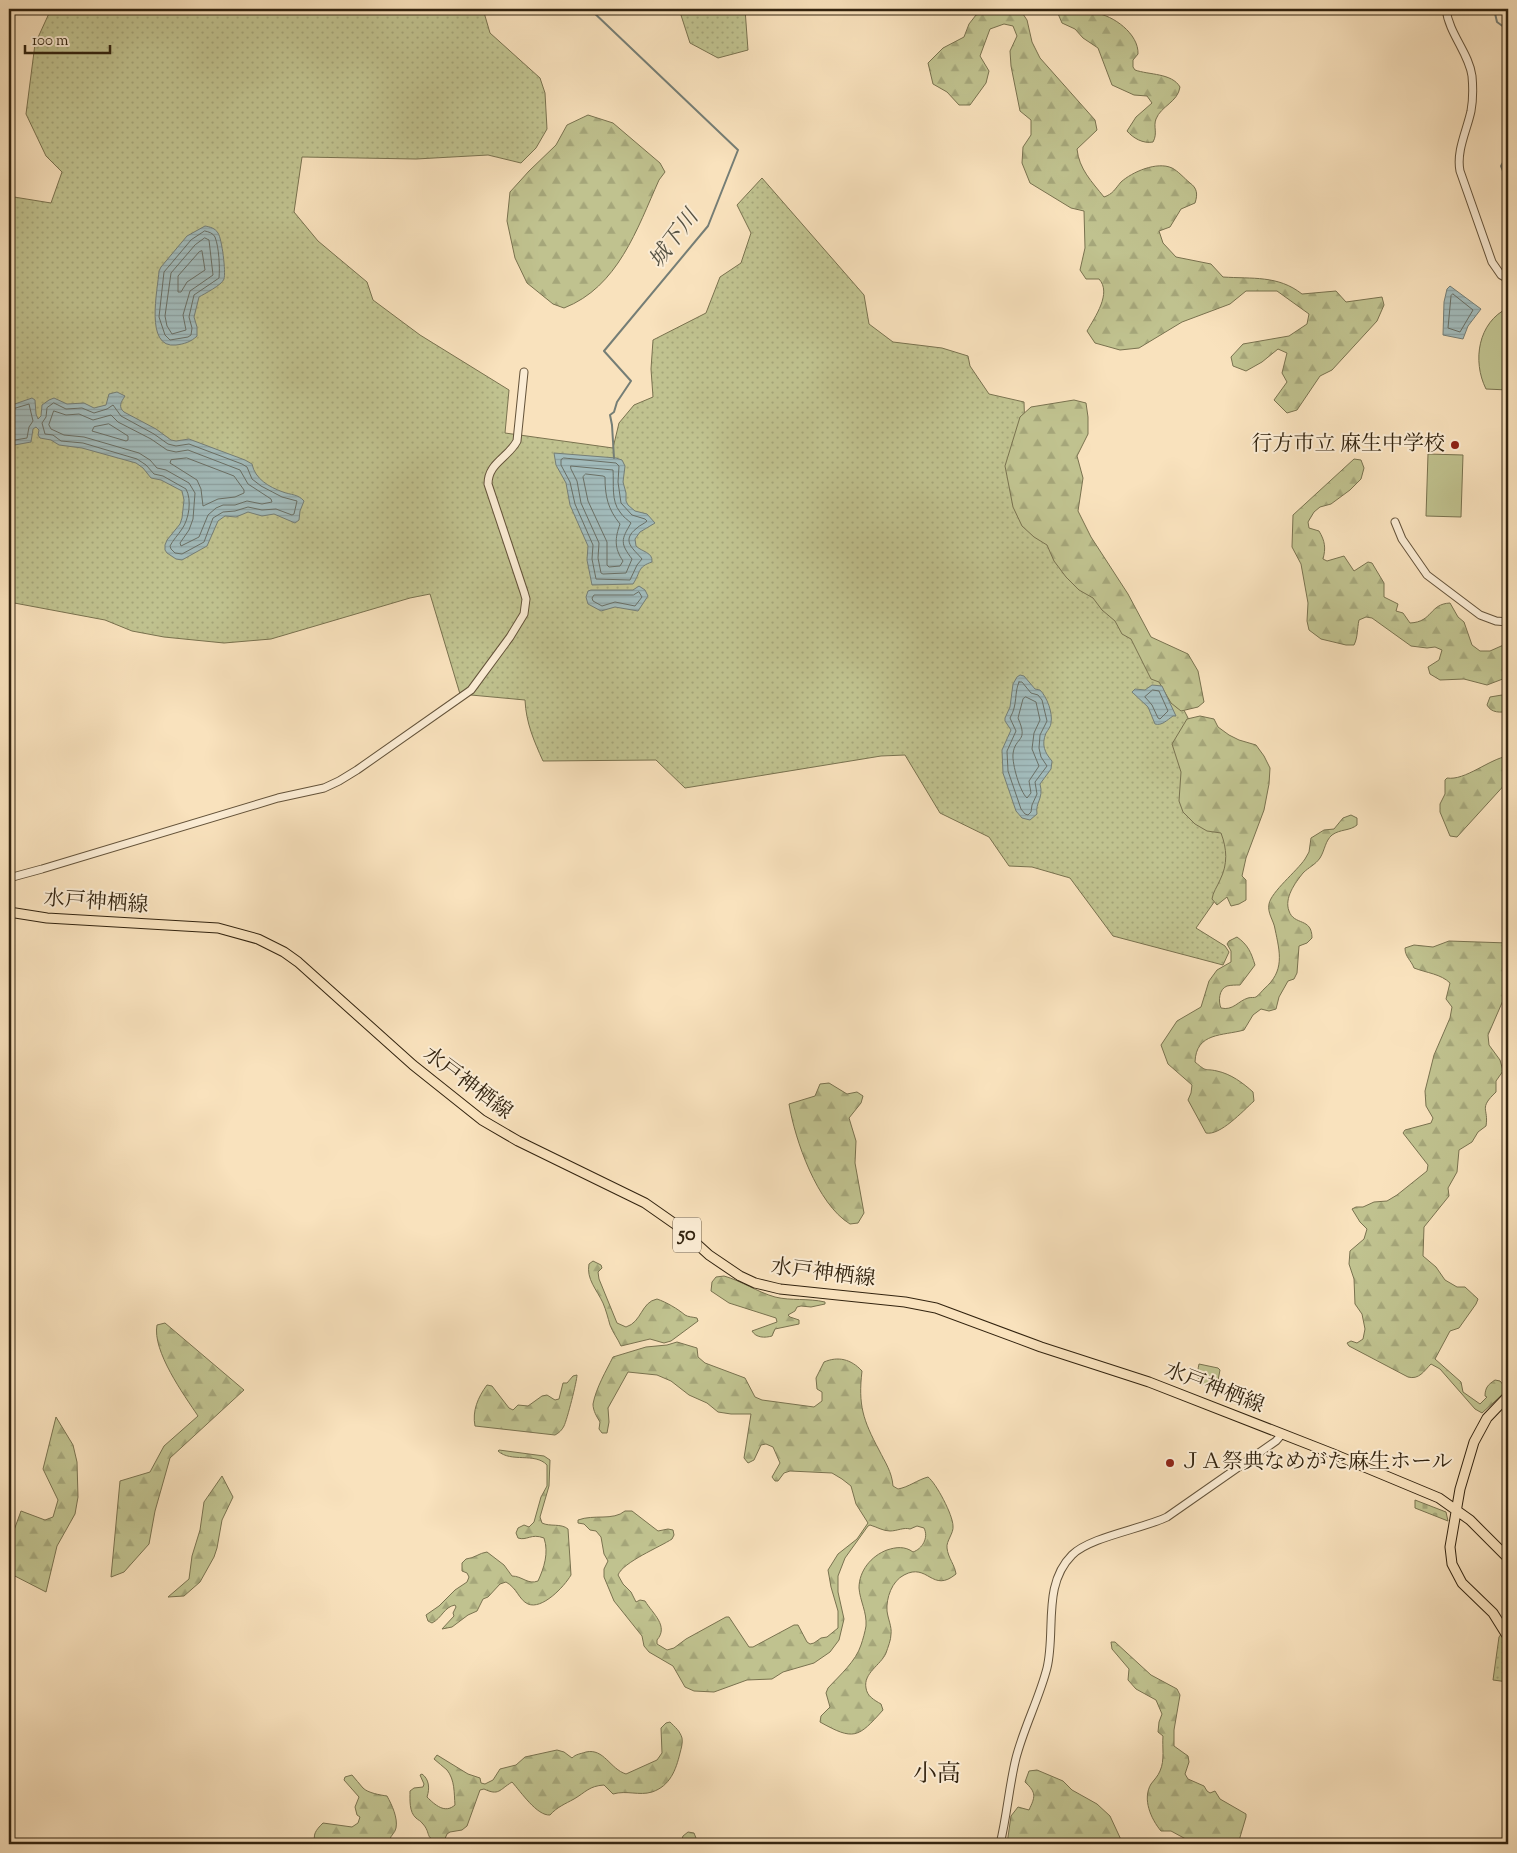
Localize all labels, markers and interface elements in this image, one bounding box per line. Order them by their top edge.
scale bar [25,22,110,54]
text: 100 m [32,31,69,52]
water label: 城下川 [642,202,709,276]
place label: 行方市立 麻生中学校 [1252,430,1445,460]
marker: 行方市立 麻生中学校 [1449,439,1461,451]
street label: 水戸神栖線 [43,884,149,922]
street label: 水戸神栖線 [416,1040,518,1128]
road number: 50 [673,1218,701,1252]
street label: 水戸神栖線 [769,1253,877,1295]
street label: 水戸神栖線 [1160,1356,1268,1422]
place label: ＪＡ祭典なめがた麻生ホール [1180,1448,1453,1478]
marker: ＪＡ祭典なめがた麻生ホール [1164,1457,1176,1469]
district label: 小高 [913,1758,961,1792]

